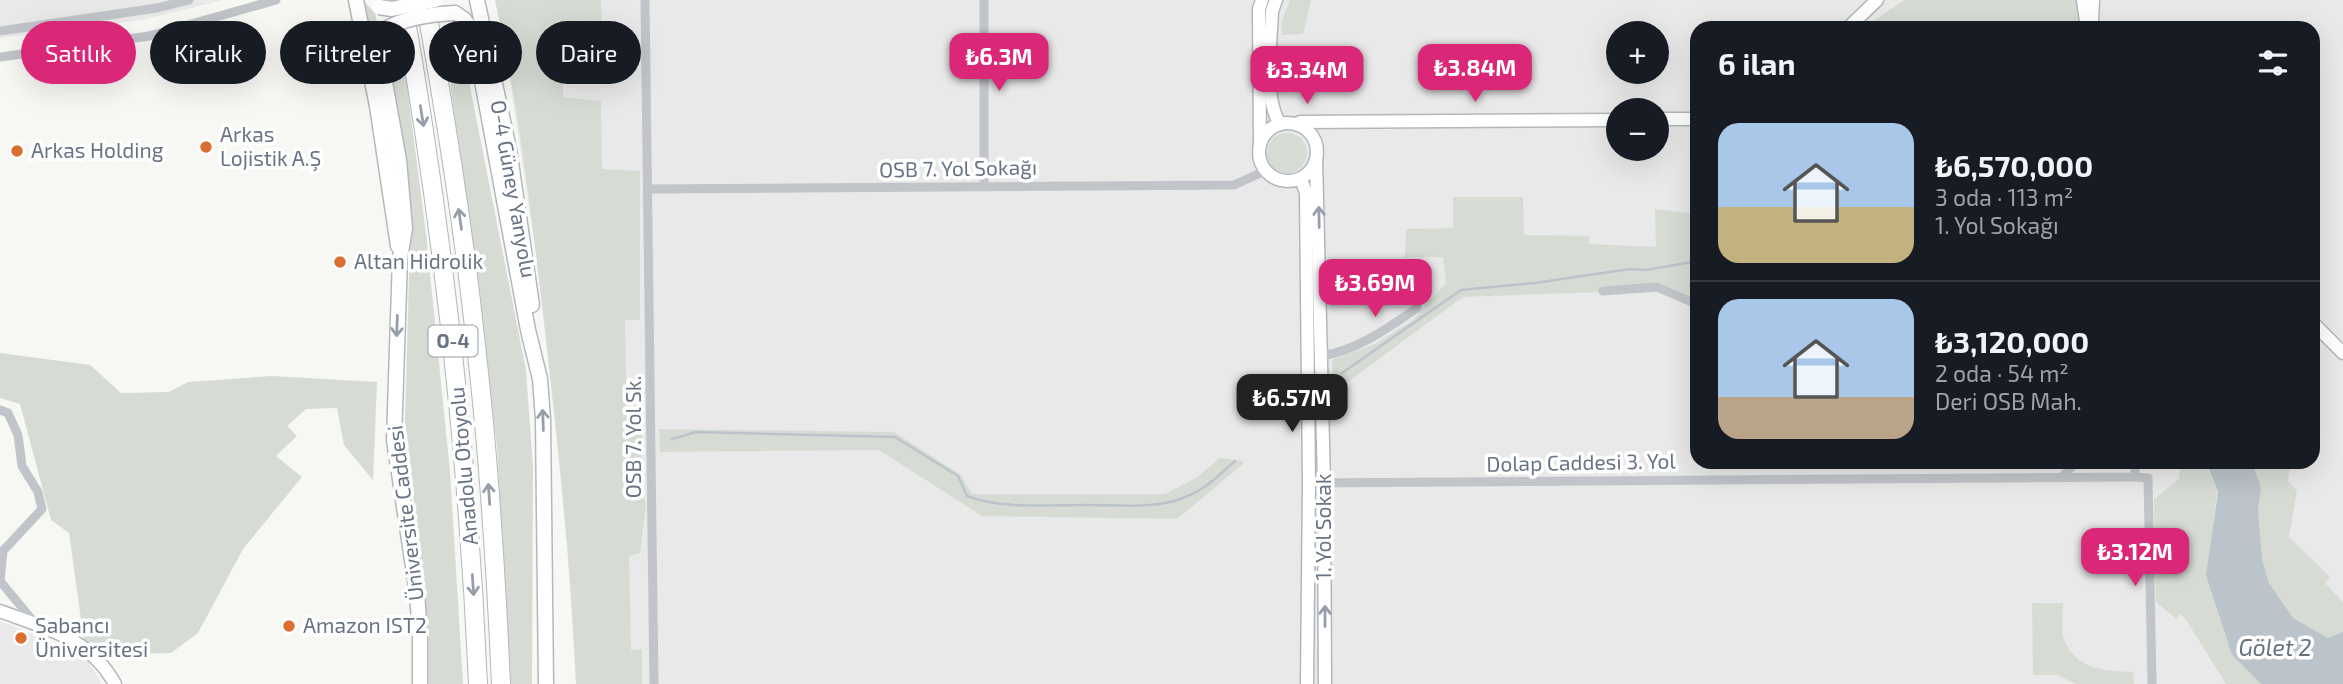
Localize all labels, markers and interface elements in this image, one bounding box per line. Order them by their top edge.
chip: Satılık [21,21,136,84]
chip: Kiralık [150,21,266,84]
chip: Filtreler [280,21,415,84]
chip: Yeni [429,21,522,84]
chip: Daire [536,21,641,84]
map controls [1606,21,1669,161]
button: + [1606,21,1669,84]
pin: ₺6.3M [950,34,1048,93]
text: ₺6.3M [966,42,1032,70]
pin: ₺3.84M [1418,44,1532,104]
icon: filters [2254,44,2292,82]
text: 6 ilan [1718,45,1795,81]
pin: ₺3.34M [1250,46,1364,106]
text: ₺3.84M [1434,53,1516,81]
text: ₺3.34M [1266,55,1348,83]
street label: O-4 Güney Yanyolu [487,98,542,280]
button: − [1606,98,1669,161]
one-way arrow [416,104,429,126]
place label: Arkas Lojistik A.Ş [220,121,321,172]
place label: Arkas Holding [31,137,164,162]
marker: Arkas Lojistik A.Ş [198,139,214,155]
marker: Arkas Holding [9,143,25,159]
text: ₺6,570,000 [1935,147,2093,183]
icon: home [1774,151,1858,235]
street label: OSB 7. Yol Sokağı [879,154,1037,181]
text: 3 oda · 113 m² [1935,183,2073,211]
one-way arrow [1312,206,1326,229]
one-way arrow [453,208,466,231]
text: 1. Yol Sokağı [1935,211,2059,239]
place label: Altan Hidrolik [354,248,483,273]
marker: Altan Hidrolik [332,254,348,270]
pin: ₺3.69M [1318,260,1432,319]
text: ₺3.69M [1335,268,1415,296]
one-way arrow [390,314,403,337]
text: ₺3,120,000 [1935,323,2089,359]
road number: O-4 [428,326,477,356]
icon: home [1774,327,1858,411]
text: 2 oda · 54 m² [1935,359,2069,387]
pin: ₺6.57M [1235,374,1349,434]
street label: OSB 7. Yol Sk. [620,376,645,498]
text: ₺6.57M [1253,383,1331,411]
street label: Anadolu Otoyolu [443,386,482,546]
text: Deri OSB Mah. [1935,387,2082,415]
one-way arrow [536,409,549,432]
street label: Üniversite Caddesi [381,424,428,602]
street label: Dolap Caddesi 3. Yol [1486,447,1677,476]
street label: 1. Yol Sokak [1310,473,1335,580]
one-way arrow [482,483,495,505]
pin: ₺3.12M [2078,528,2192,588]
text: ₺3.12M [2097,537,2173,565]
one-way arrow [467,573,480,596]
one-way arrow [1318,605,1332,628]
place label: Sabancı Üniversitesi [35,612,148,661]
place label: Amazon IST2 [303,612,427,637]
marker: Amazon IST2 [281,618,297,634]
marker: Sabancı Üniversitesi [13,630,29,646]
water label: Gölet 2 [2238,633,2312,661]

